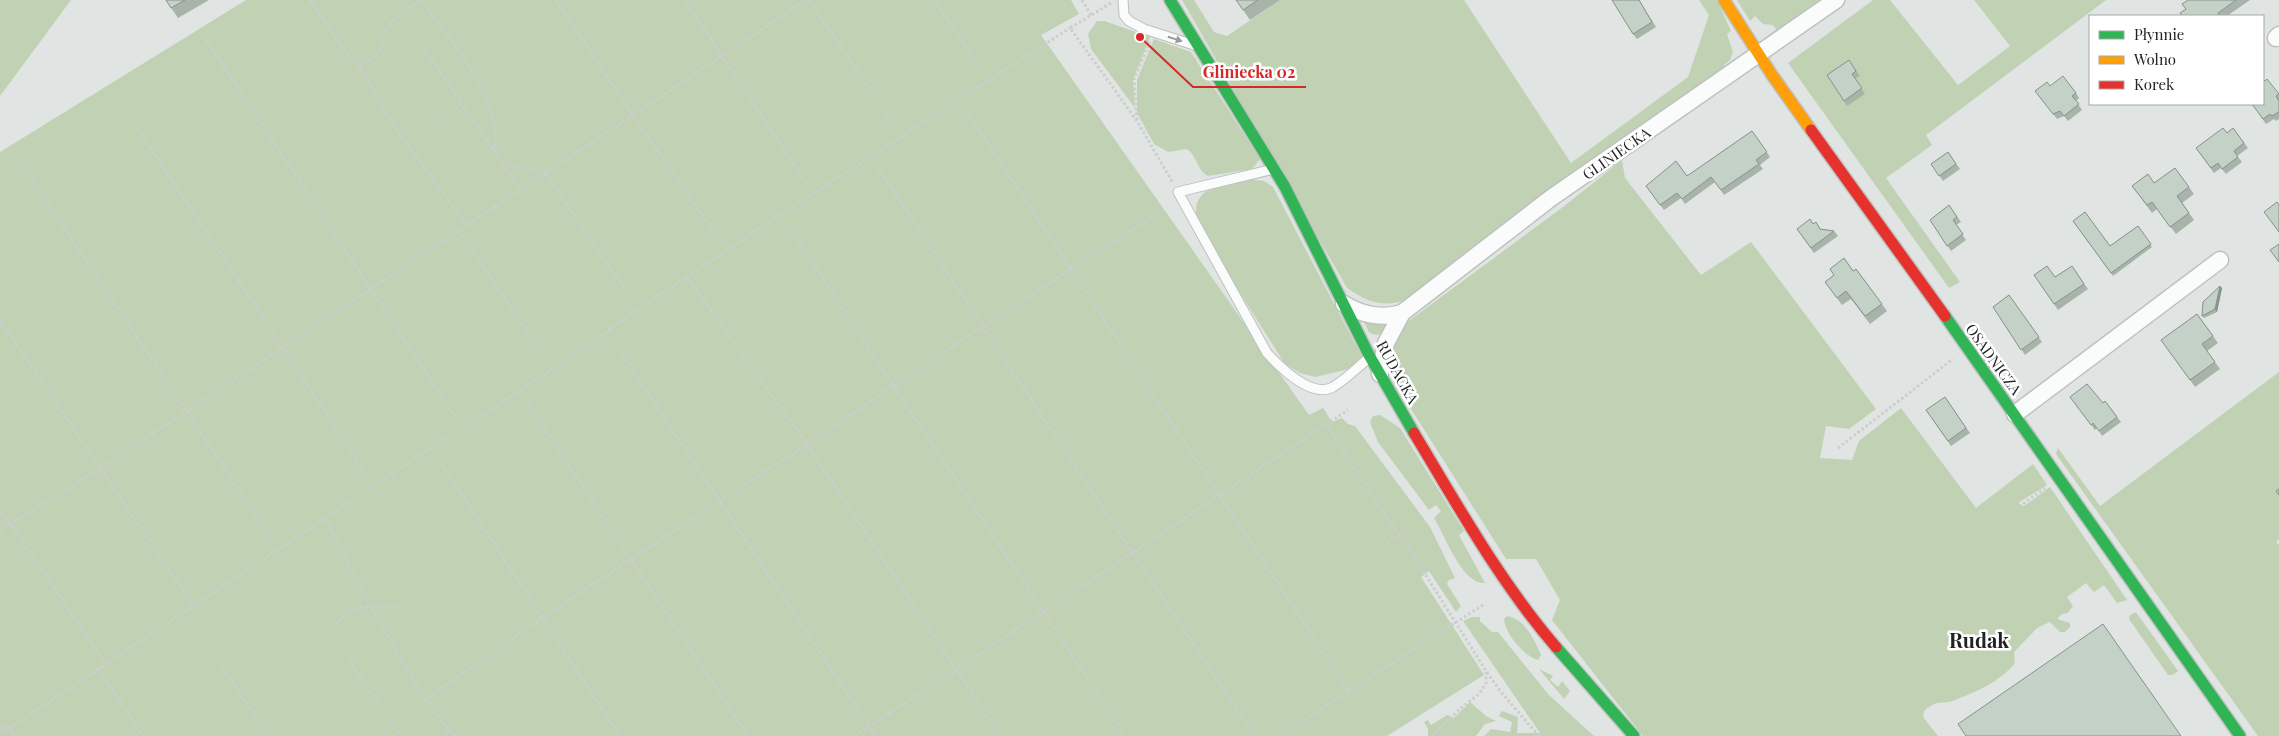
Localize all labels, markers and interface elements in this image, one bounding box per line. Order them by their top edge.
legend [2089,15,2264,105]
text: Płynnie [2134,24,2184,44]
one-way arrow [1167,36,1182,43]
text: Wolno [2133,49,2176,69]
callout: Gliniecka 02 [1193,56,1306,87]
text: Gliniecka 02 [1203,61,1295,82]
text: Korek [2134,74,2175,94]
street label: GLINIECKA [1578,122,1654,184]
street label: OSADNICZA [1961,319,2027,399]
street label: RUDACKA [1372,337,1424,408]
district label: Rudak [1949,626,2009,653]

